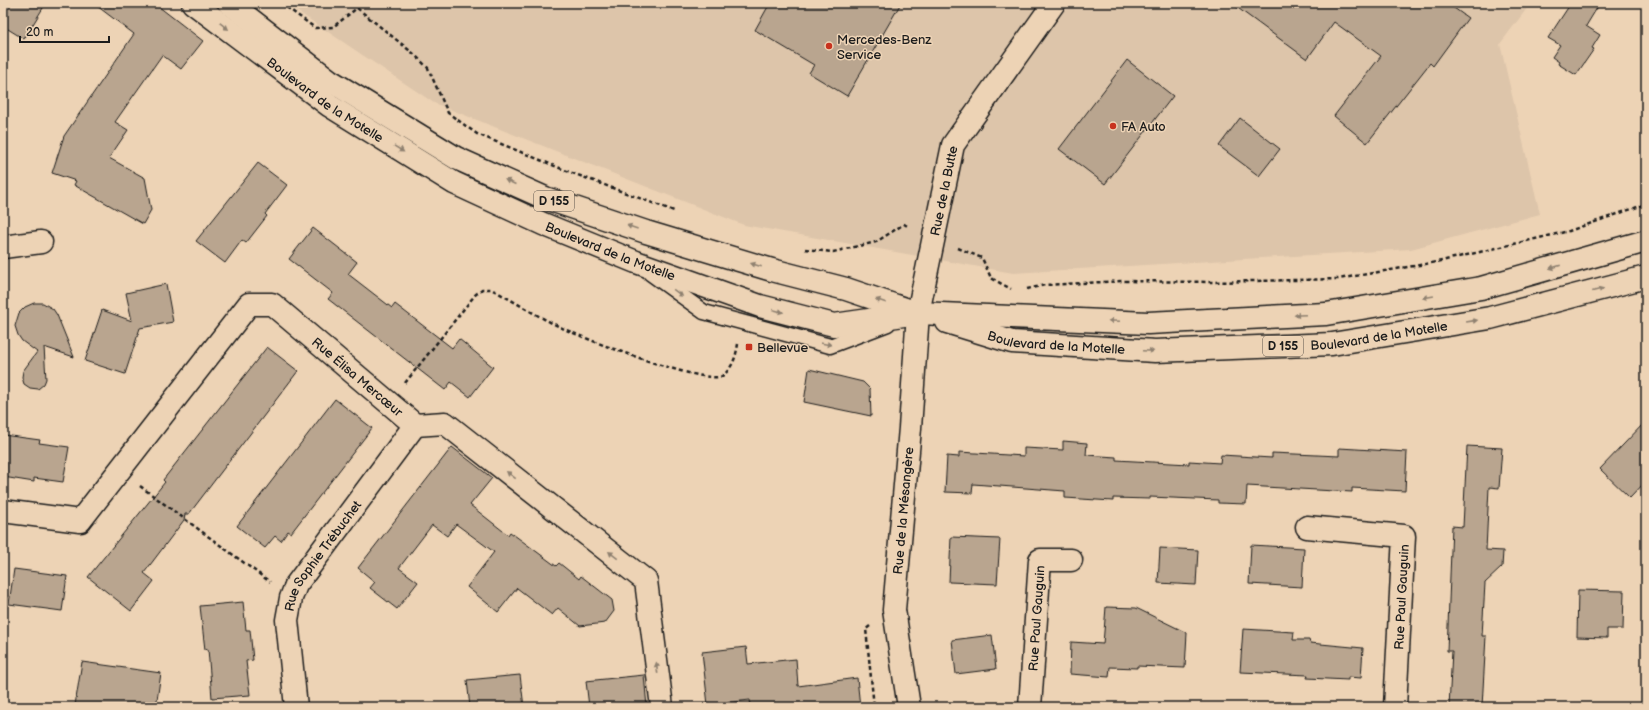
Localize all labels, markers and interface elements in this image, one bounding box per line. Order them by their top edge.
scale bar [20,18,109,44]
one-way arrow [219,22,229,30]
text: 20 m [26,25,53,40]
place label: Mercedes-Benz Service [837,32,932,63]
marker: Mercedes-Benz Service [824,41,834,51]
street label: Boulevard de la Motelle [263,54,386,146]
place label: FA Auto [1121,119,1166,135]
marker: FA Auto [1108,121,1118,131]
street label: Rue de la Butte [927,144,962,237]
one-way arrow [394,145,404,153]
one-way arrow [504,179,515,185]
road number: D 155 [534,191,574,211]
street label: Boulevard de la Motelle [543,219,678,284]
one-way arrow [625,224,637,230]
one-way arrow [750,262,762,268]
one-way arrow [1548,264,1560,270]
one-way arrow [1592,286,1605,292]
one-way arrow [673,289,684,298]
one-way arrow [1422,294,1434,300]
one-way arrow [875,297,887,303]
one-way arrow [773,308,785,314]
one-way arrow [1294,312,1306,319]
one-way arrow [1466,317,1478,323]
one-way arrow [1107,318,1120,324]
street label: Boulevard de la Motelle [1310,318,1449,354]
street label: Boulevard de la Motelle [985,328,1126,358]
street label: Rue Élisa Mercœur [308,334,406,421]
road number: D 155 [1263,336,1303,356]
place label: Bellevue [757,340,808,356]
marker: Bellevue [744,342,754,352]
one-way arrow [820,342,832,348]
one-way arrow [1142,347,1154,354]
street label: Rue de la Mésangère [890,446,917,575]
one-way arrow [505,471,516,479]
street label: Rue Sophie Trébuchet [282,498,365,613]
street label: Rue Paul Gauguin [1391,544,1413,650]
one-way arrow [608,551,619,559]
street label: Rue Paul Gauguin [1025,565,1049,672]
one-way arrow [654,662,660,674]

